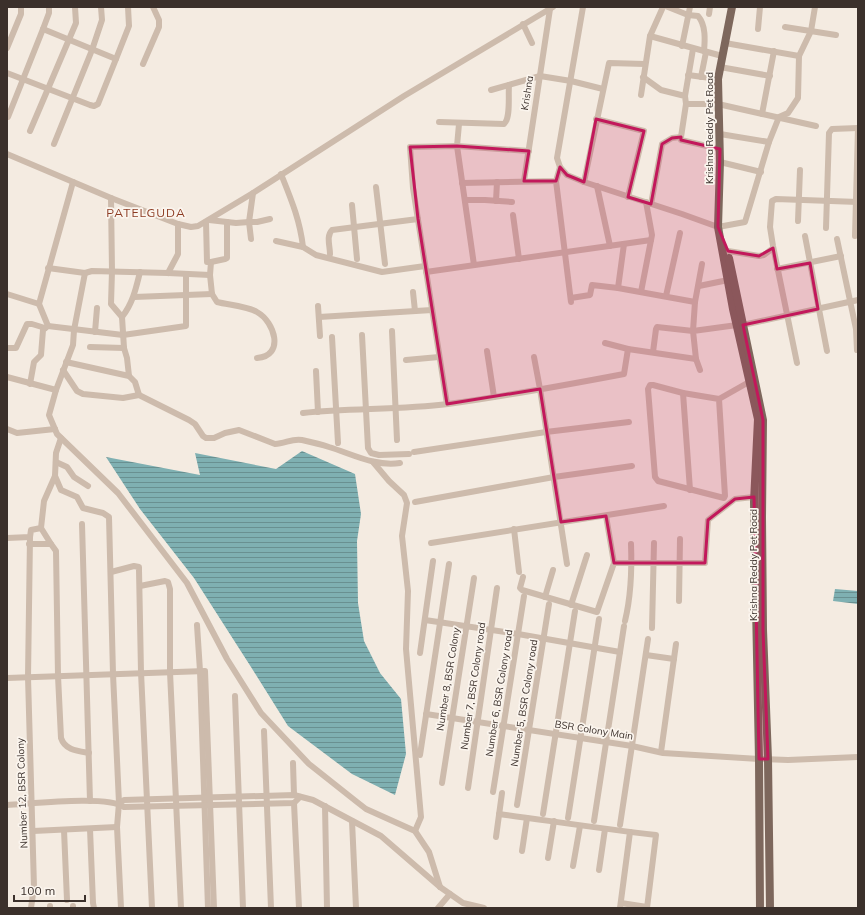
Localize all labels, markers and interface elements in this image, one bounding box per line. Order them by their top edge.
street label: Krishna Reddy Pet Road [703,72,716,184]
street label: Krishna [518,75,536,111]
district label: PATELGUDA [106,205,186,220]
street label: Krishna Reddy Pet Road [747,509,760,621]
street label: Number 7, BSR Colony road [458,621,488,751]
street label: Number 8, BSR Colony [433,626,463,732]
street label: Number 6, BSR Colony road [483,629,515,757]
street label: Number 5, BSR Colony road [508,639,540,767]
street label: BSR Colony Main [554,717,634,743]
street label: Number 12, BSR Colony [14,737,30,848]
scale bar [14,877,85,903]
text: 100 m [20,883,55,898]

